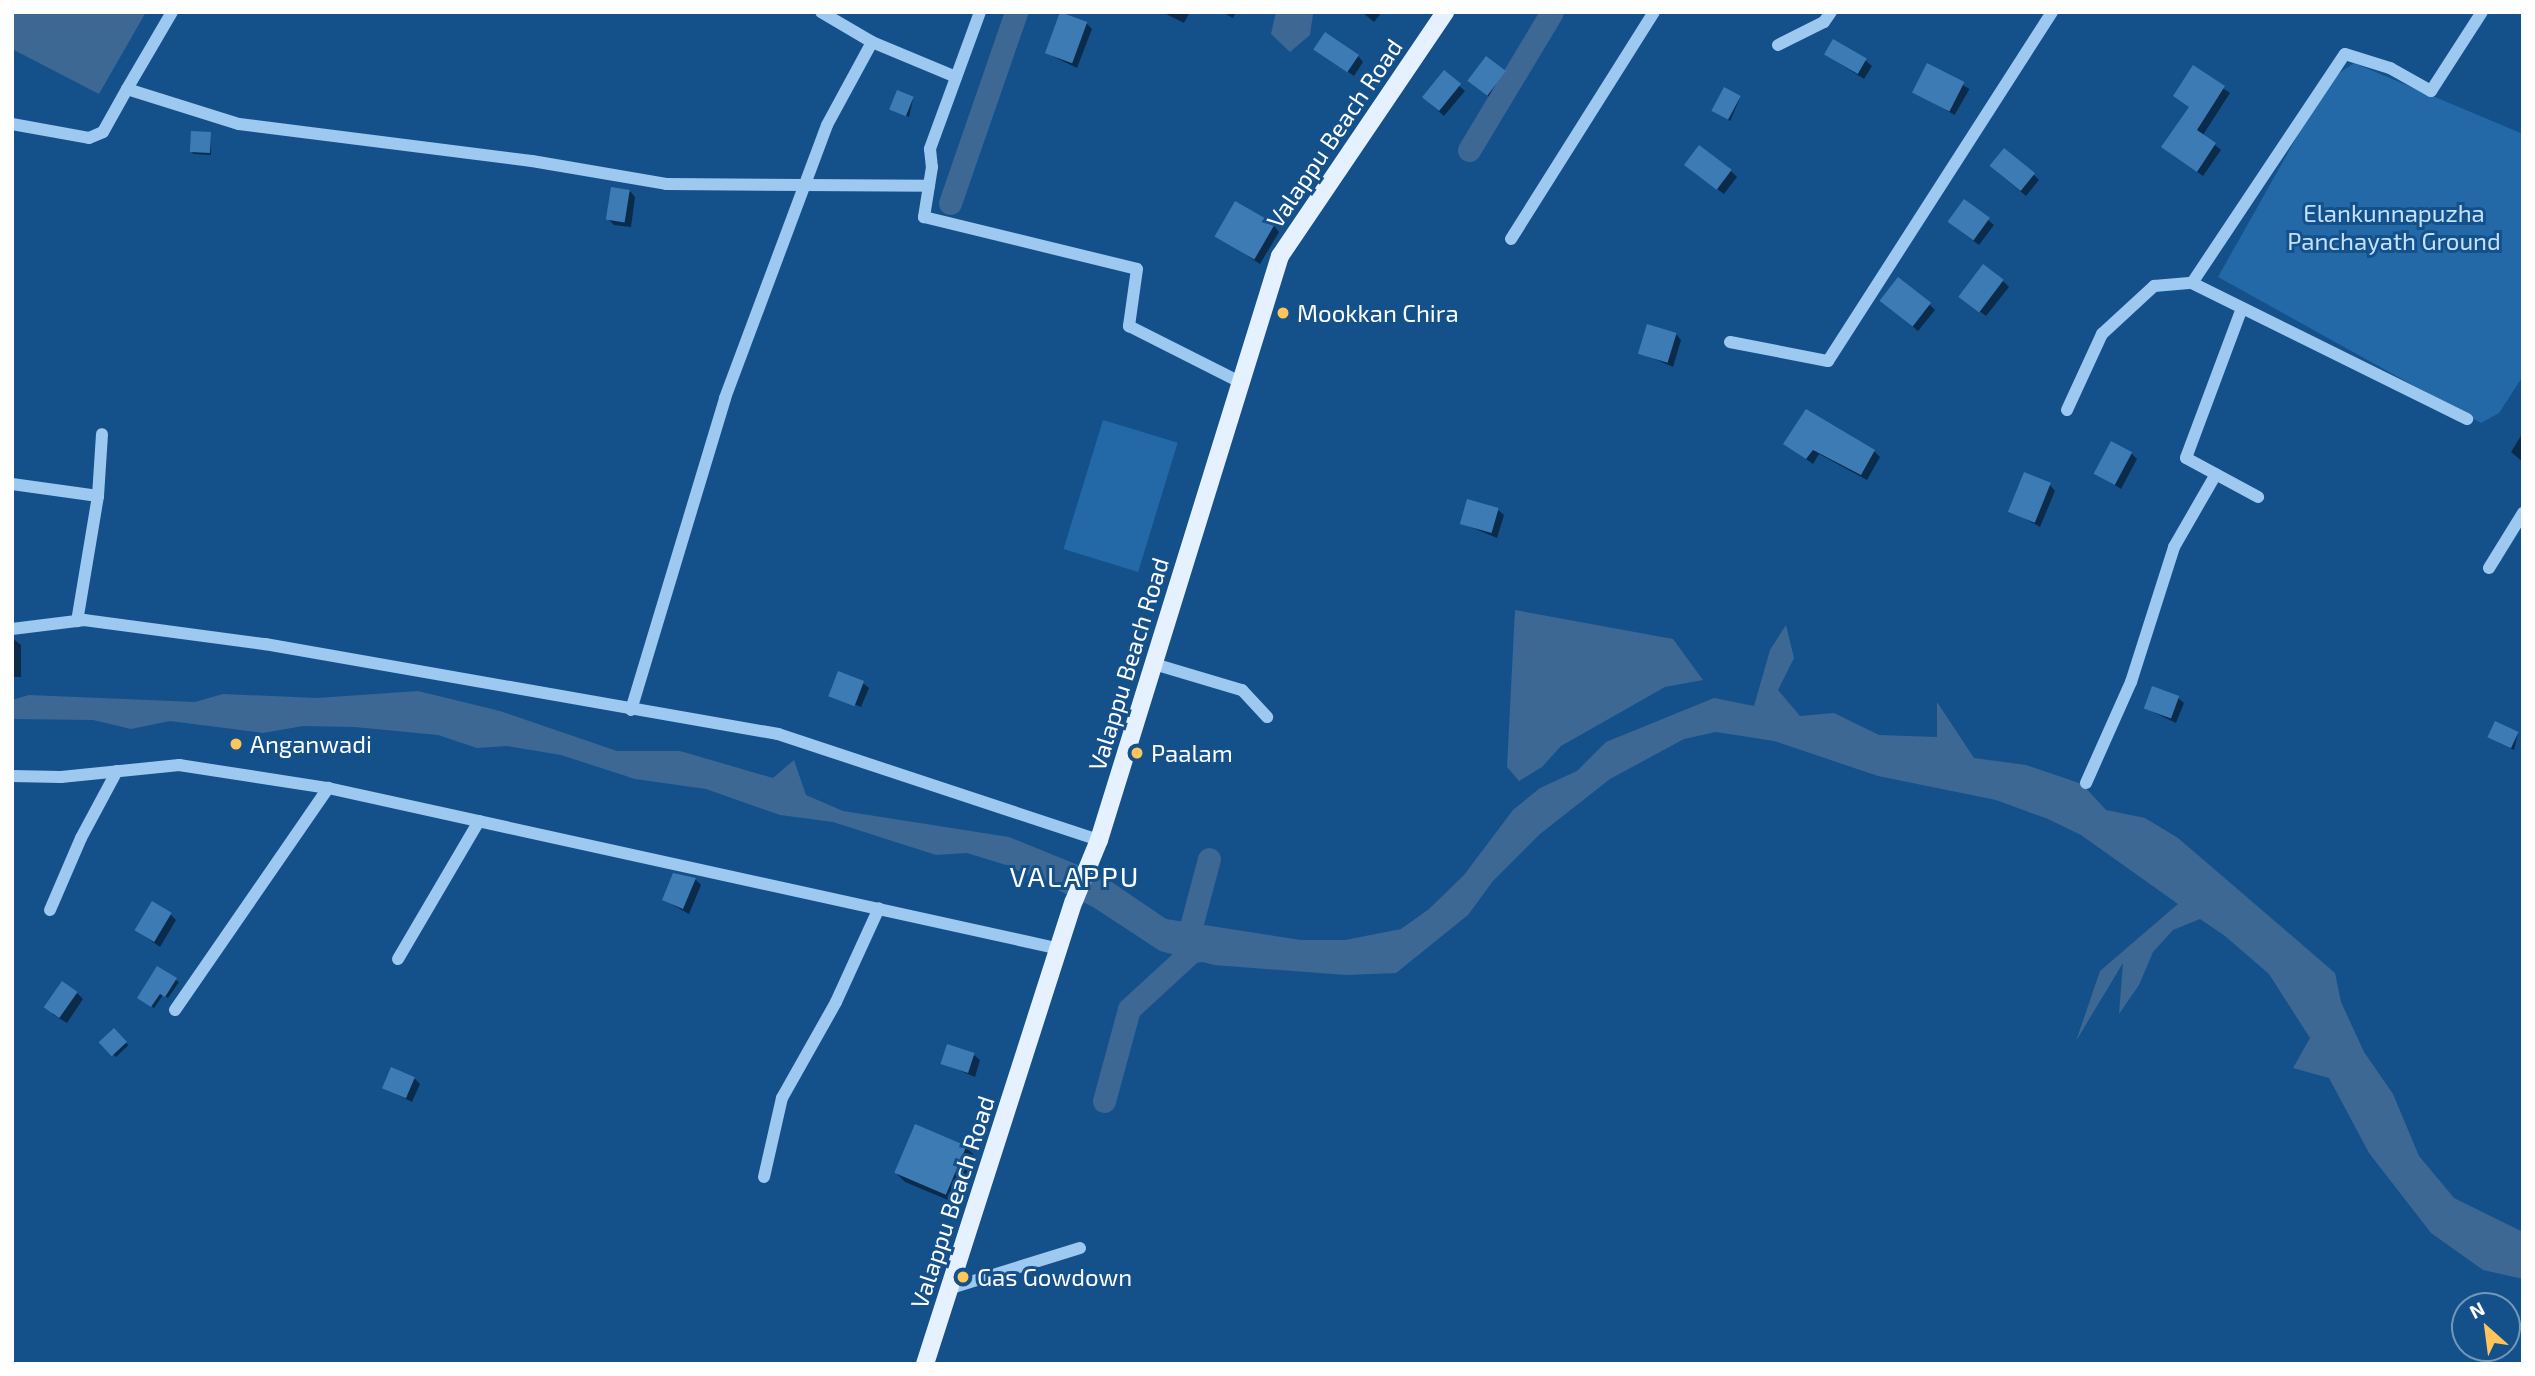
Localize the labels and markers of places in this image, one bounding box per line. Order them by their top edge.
place label: Mookkan Chira [1297,299,1459,327]
marker: Mookkan Chira [1275,305,1291,321]
place label: Anganwadi [250,730,372,758]
marker: Anganwadi [228,736,244,752]
place label: Paalam [1151,739,1233,767]
marker: Paalam [1129,745,1145,761]
place label: Gas Gowdown [977,1263,1132,1291]
marker: Gas Gowdown [955,1269,971,1285]

